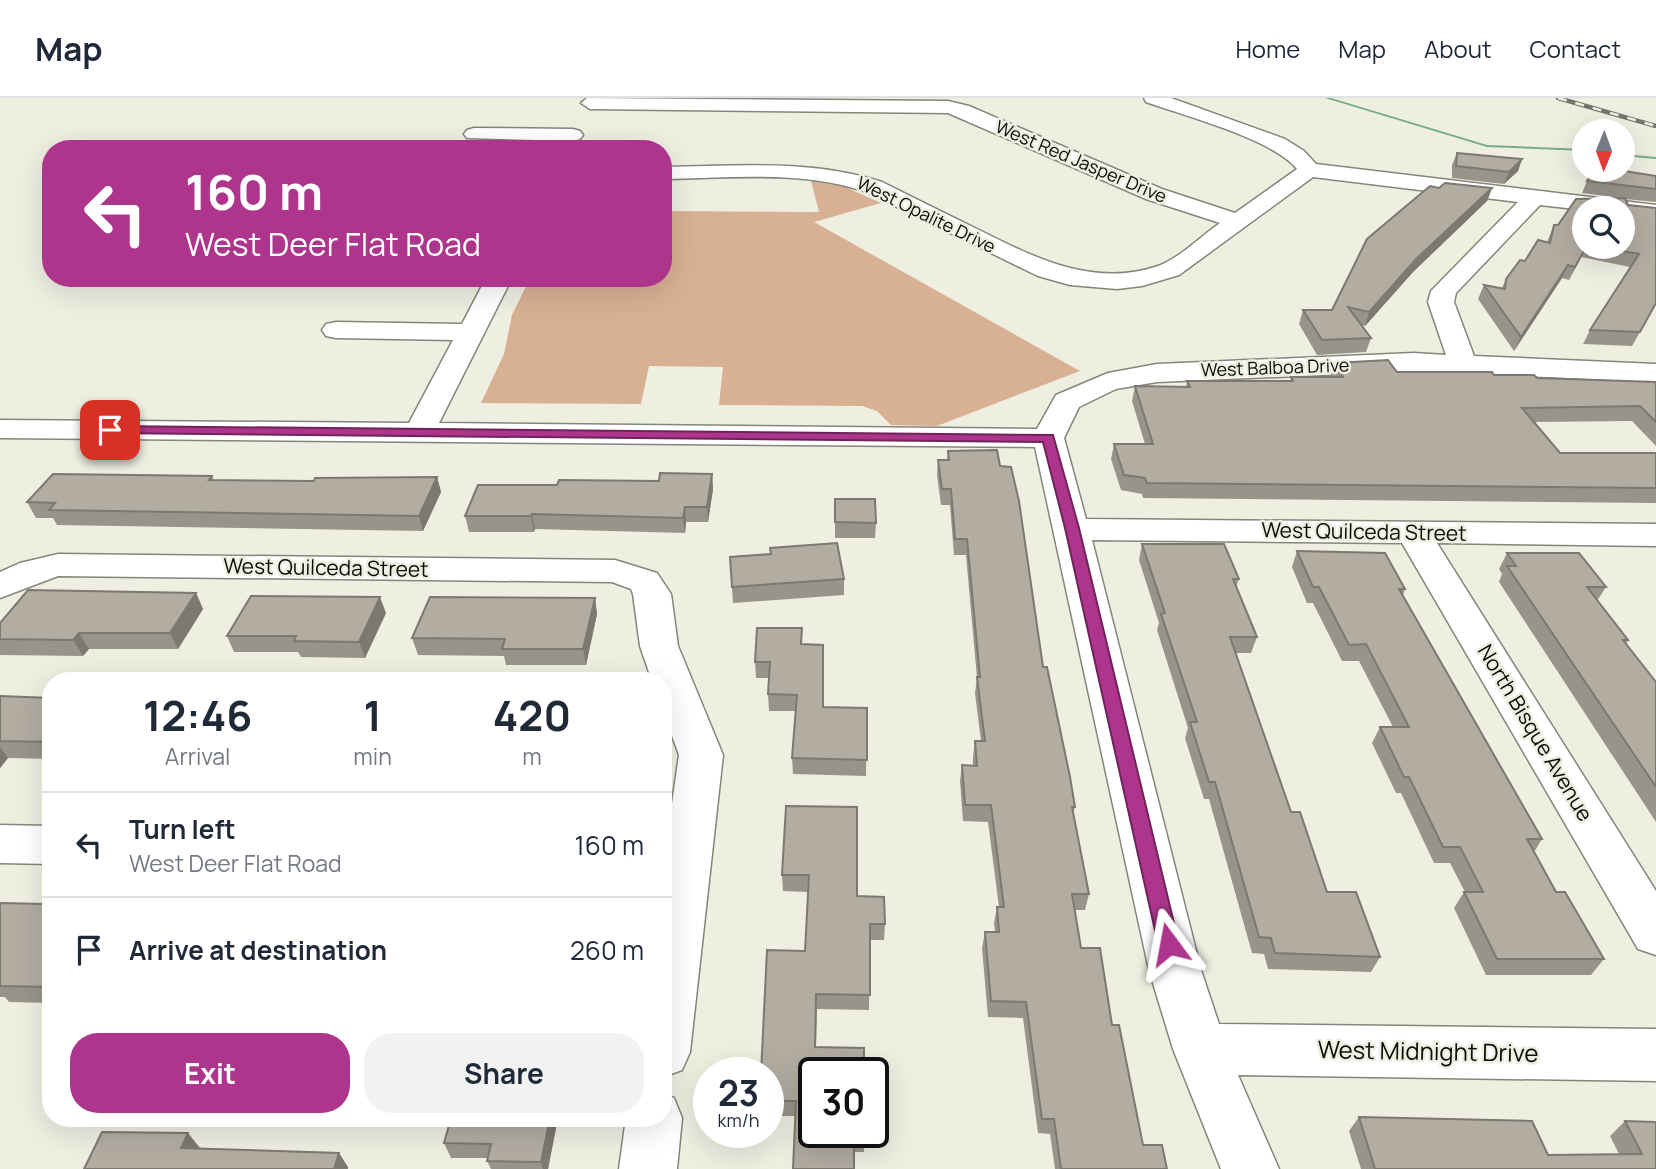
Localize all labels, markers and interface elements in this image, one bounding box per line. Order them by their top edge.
text: Map [35,26,103,71]
text: Home [1235,32,1300,65]
text: Map [1338,32,1386,65]
text: About [1424,32,1492,65]
text: Contact [1530,32,1621,65]
street label: West Red Jasper Drive [992,114,1171,208]
north arrow [1572,119,1634,182]
map controls [1572,119,1635,259]
text: 160 m [185,158,323,225]
icon: left [70,168,161,259]
street label: West Opalite Drive [853,170,1000,258]
button: search [1572,196,1635,259]
text: West Deer Flat Road [185,222,481,266]
street label: West Balboa Drive [1200,352,1350,382]
pin [80,400,140,460]
icon: arrive [91,411,129,449]
street label: West Quilceda Street [1261,515,1467,547]
street label: West Quilceda Street [223,551,429,583]
street label: North Bisque Avenue [1472,639,1600,826]
text: 12:46 [143,686,252,744]
text: 1 [363,686,382,744]
text: 420 [493,686,571,744]
text: Arrival [165,740,231,772]
text: min [353,740,392,772]
text: m [522,740,542,772]
text: Turn left [129,811,236,847]
icon: left [70,826,108,864]
text: 160 m [575,827,644,863]
text: West Deer Flat Road [129,847,342,879]
position arrow [1132,907,1206,981]
icon: arrive [70,931,108,969]
text: Arrive at destination [129,932,387,968]
text: 260 m [570,932,644,968]
street label: West Midnight Drive [1317,1032,1539,1069]
button: Exit [70,1033,350,1113]
button: Share [364,1033,644,1113]
speed limit sign: 30 [798,1057,889,1148]
text: 23 [718,1069,759,1117]
text: km/h [718,1108,759,1132]

